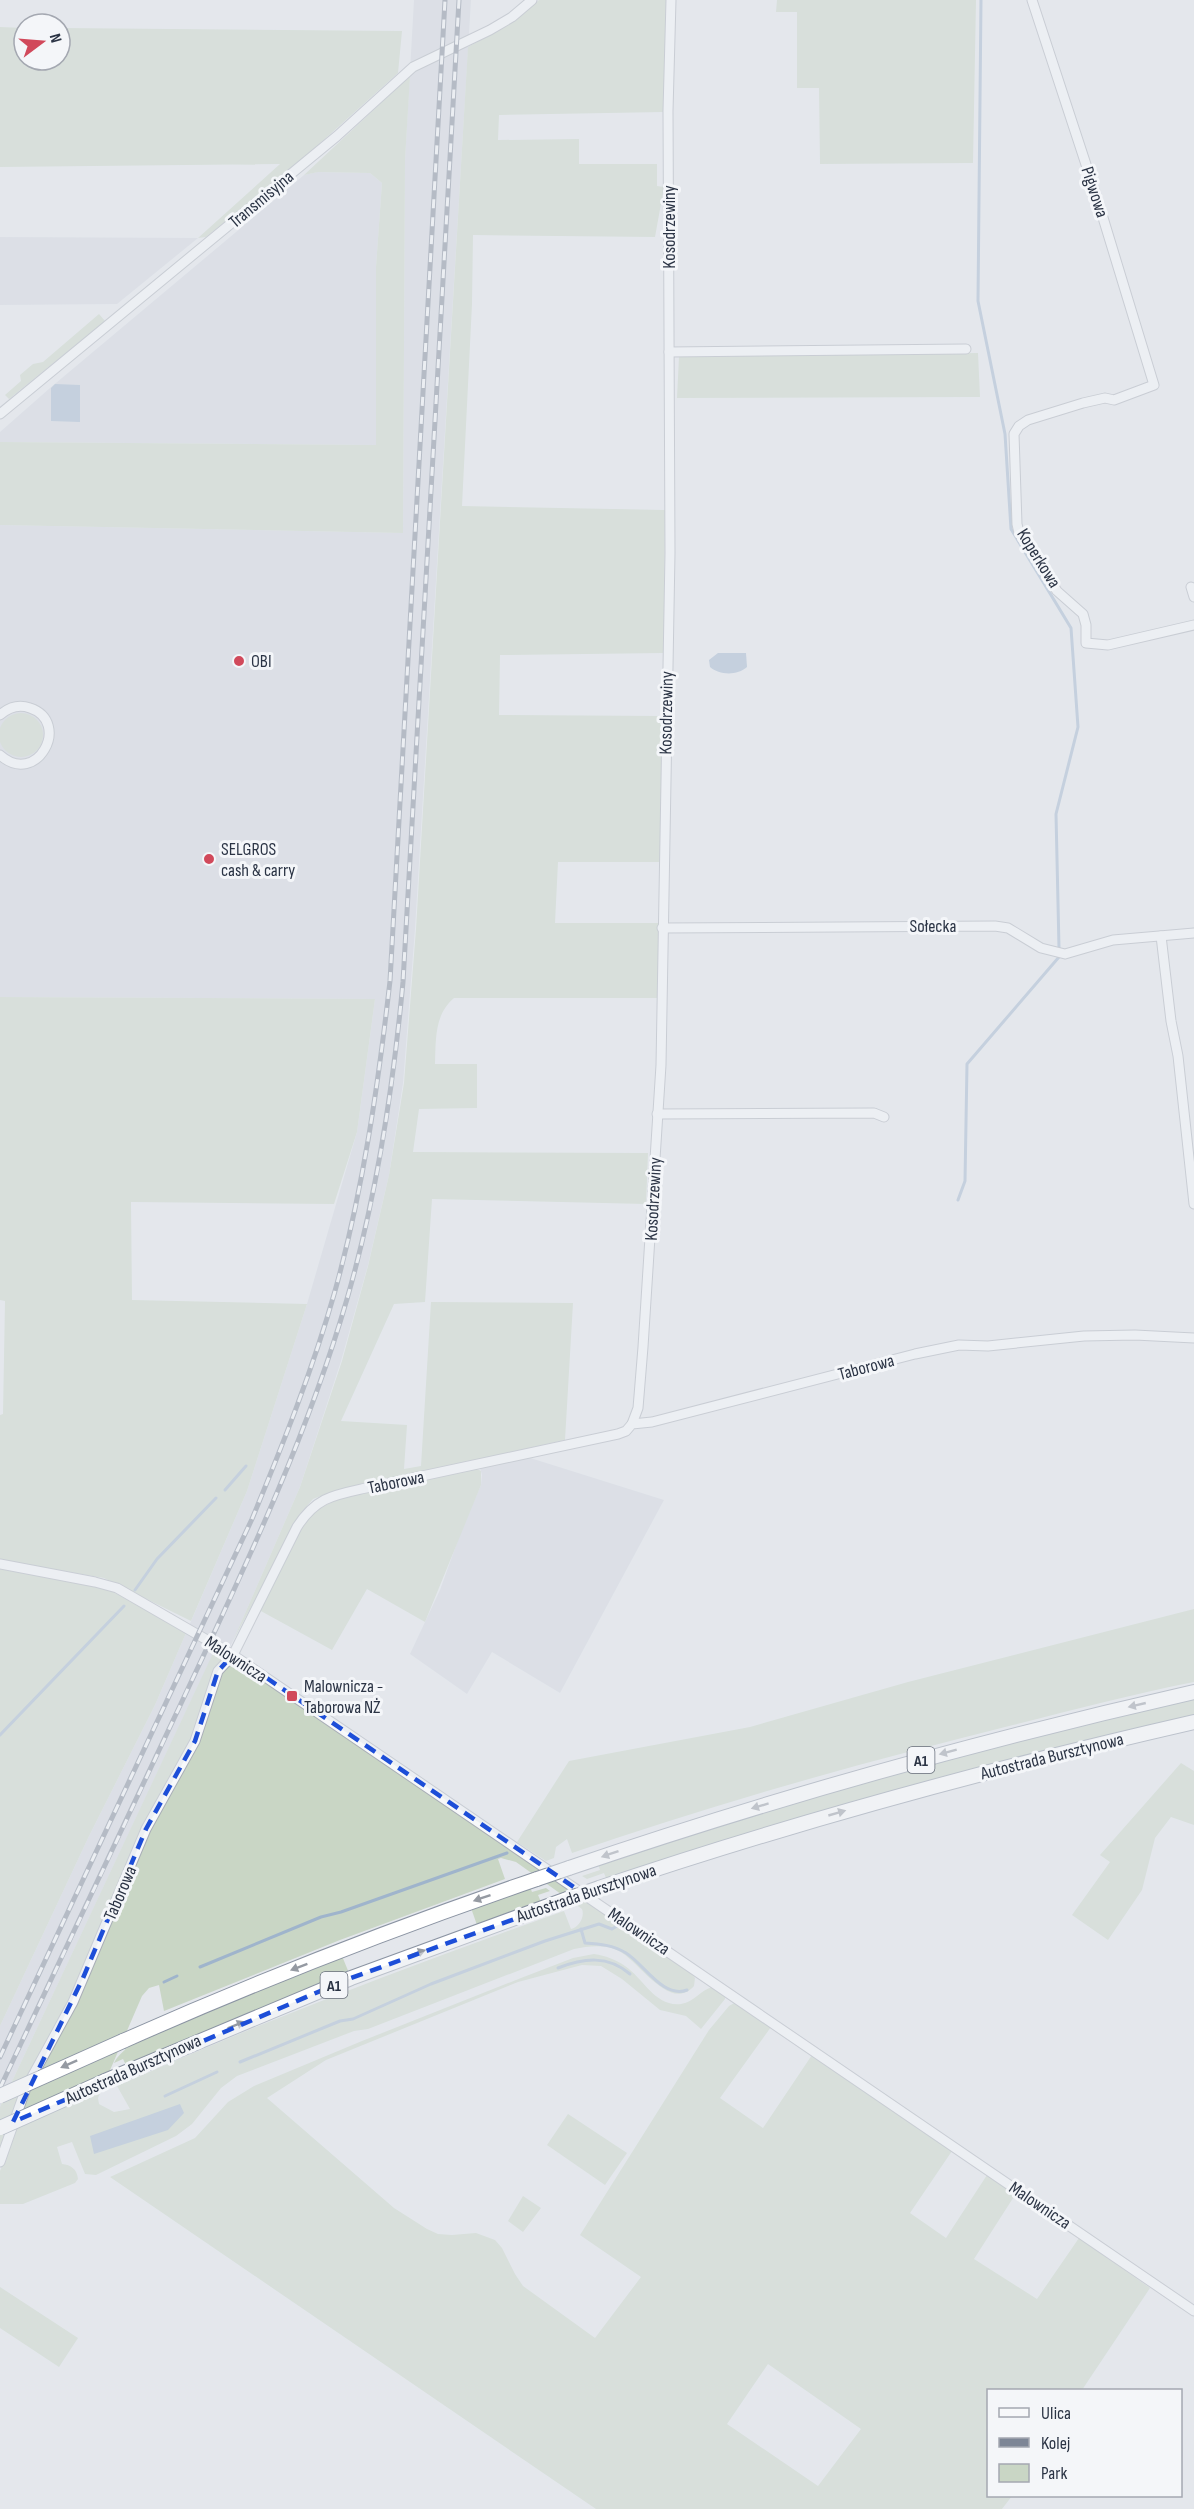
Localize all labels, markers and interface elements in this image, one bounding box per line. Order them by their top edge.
north arrow [12,12,72,72]
text: N [45,32,65,45]
street label: Pigwowa [1076,164,1113,220]
street label: Transmisyjna [225,166,298,233]
street label: Kosodrzewiny [659,185,680,269]
street label: Koperkowa [1012,525,1065,592]
place label: OBI [251,651,272,672]
marker: OBI [232,654,246,668]
street label: Kosodrzewiny [655,671,678,755]
place label: SELGROS cash & carry [221,839,295,881]
marker: SELGROS cash & carry [202,852,216,866]
street label: Sołecka [910,916,956,937]
street label: Kosodrzewiny [641,1157,666,1241]
street label: Taborowa [836,1350,896,1385]
street label: Taborowa [366,1466,426,1499]
street label: Malownicza [201,1632,271,1687]
place label: Malownicza - Taborowa NŻ [304,1676,383,1718]
marker: Malownicza - Taborowa NŻ [285,1689,299,1703]
one-way arrow [1128,1701,1146,1711]
street label: Autostrada Bursztynowa [977,1729,1126,1785]
road number: A1 [908,1747,934,1773]
one-way arrow [939,1748,957,1758]
one-way arrow [751,1802,769,1811]
one-way arrow [828,1808,846,1817]
one-way arrow [601,1850,619,1859]
street label: Autostrada Bursztynowa [512,1860,659,1928]
street label: Taborowa [100,1863,141,1924]
one-way arrow [473,1893,491,1903]
street label: Malownicza [604,1903,674,1960]
one-way arrow [408,1947,426,1957]
one-way arrow [290,1963,308,1972]
road number: A1 [320,1972,348,1998]
one-way arrow [227,2020,245,2029]
street label: Autostrada Bursztynowa [61,2030,204,2109]
one-way arrow [60,2059,78,2069]
street label: Malownicza [1005,2177,1075,2234]
legend [987,2389,1182,2497]
text: Ulica [1041,2403,1071,2424]
text: Kolej [1041,2433,1070,2454]
text: Park [1041,2463,1067,2484]

